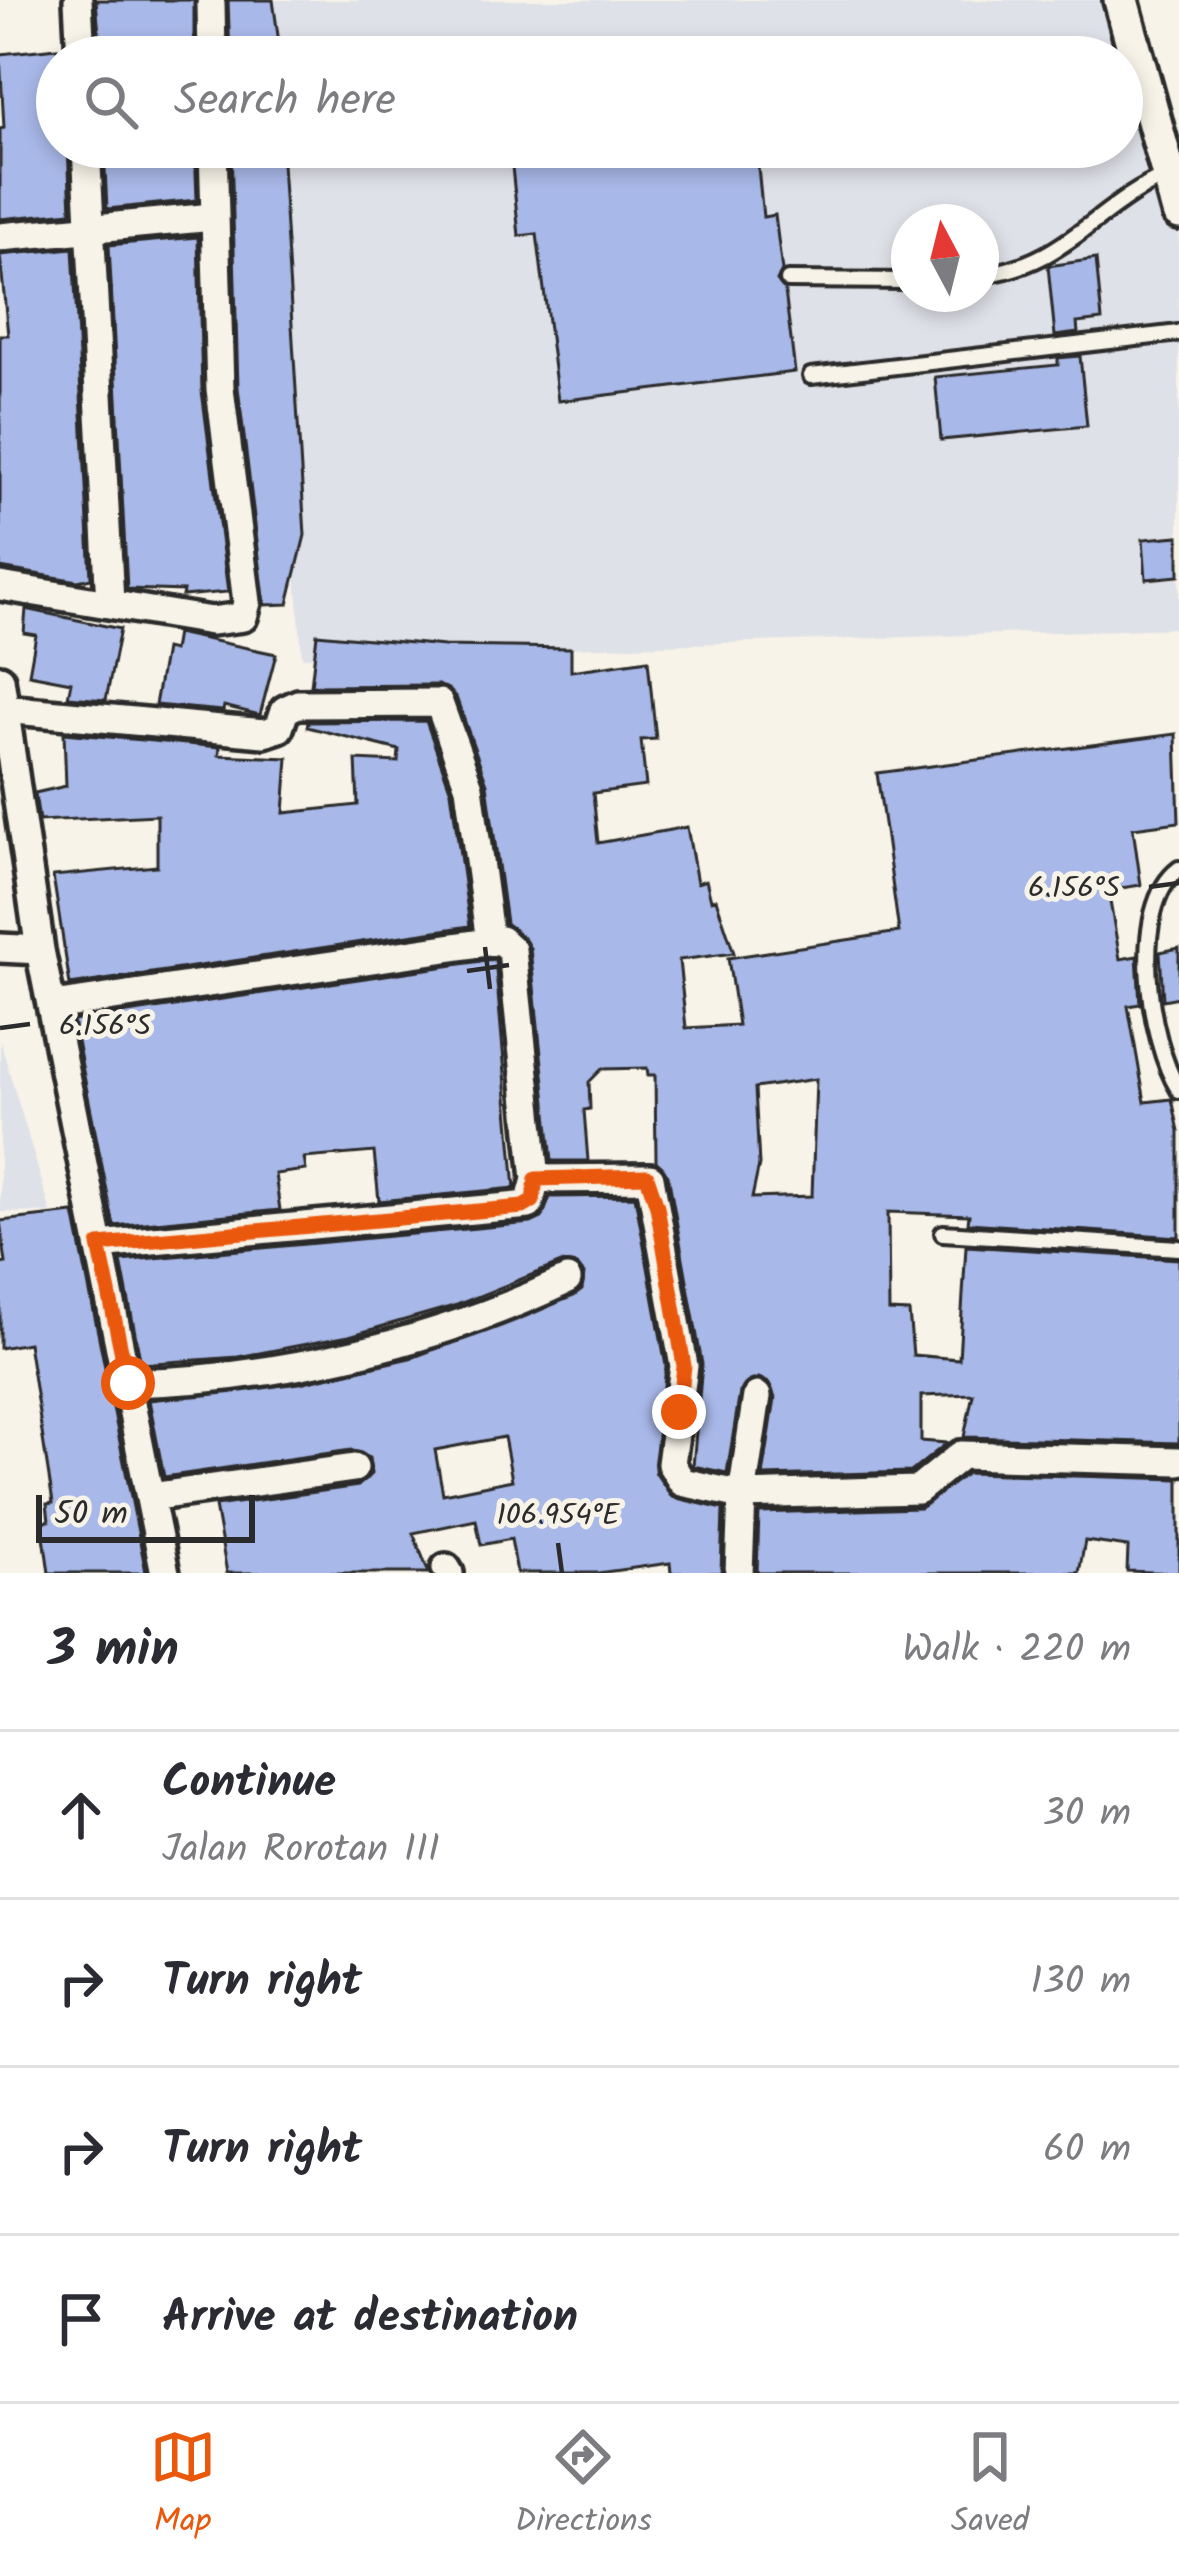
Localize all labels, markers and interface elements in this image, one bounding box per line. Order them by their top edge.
search box [36,36,1143,168]
text: Search here [174,66,396,138]
icon: search [78,69,144,135]
north arrow [891,204,999,312]
text: 6.156°S [1028,865,1120,913]
text: 6.156°S [59,1003,151,1051]
route start [101,1356,155,1410]
route end [652,1385,706,1439]
scale bar [36,1489,255,1542]
text: 50 m [54,1489,128,1542]
text: 106.954°E [496,1492,621,1540]
text: 3 min [48,1611,179,1692]
text: Walk · 220 m [902,1620,1131,1682]
text: Continue [162,1748,336,1820]
icon: ahead [48,1782,114,1848]
text: 30 m [1043,1784,1131,1846]
text: Jalan Rorotan III [162,1820,440,1882]
text: Turn right [162,1947,362,2019]
icon: right [48,1950,114,2016]
text: 130 m [1030,1952,1131,2014]
text: Turn right [162,2115,362,2187]
icon: right [48,2118,114,2184]
text: 60 m [1043,2120,1131,2182]
text: Arrive at destination [162,2283,578,2355]
icon: arrive [48,2286,114,2352]
tab: Map [150,2424,216,2549]
tab: Directions [515,2424,652,2549]
tab: Saved [951,2424,1029,2549]

